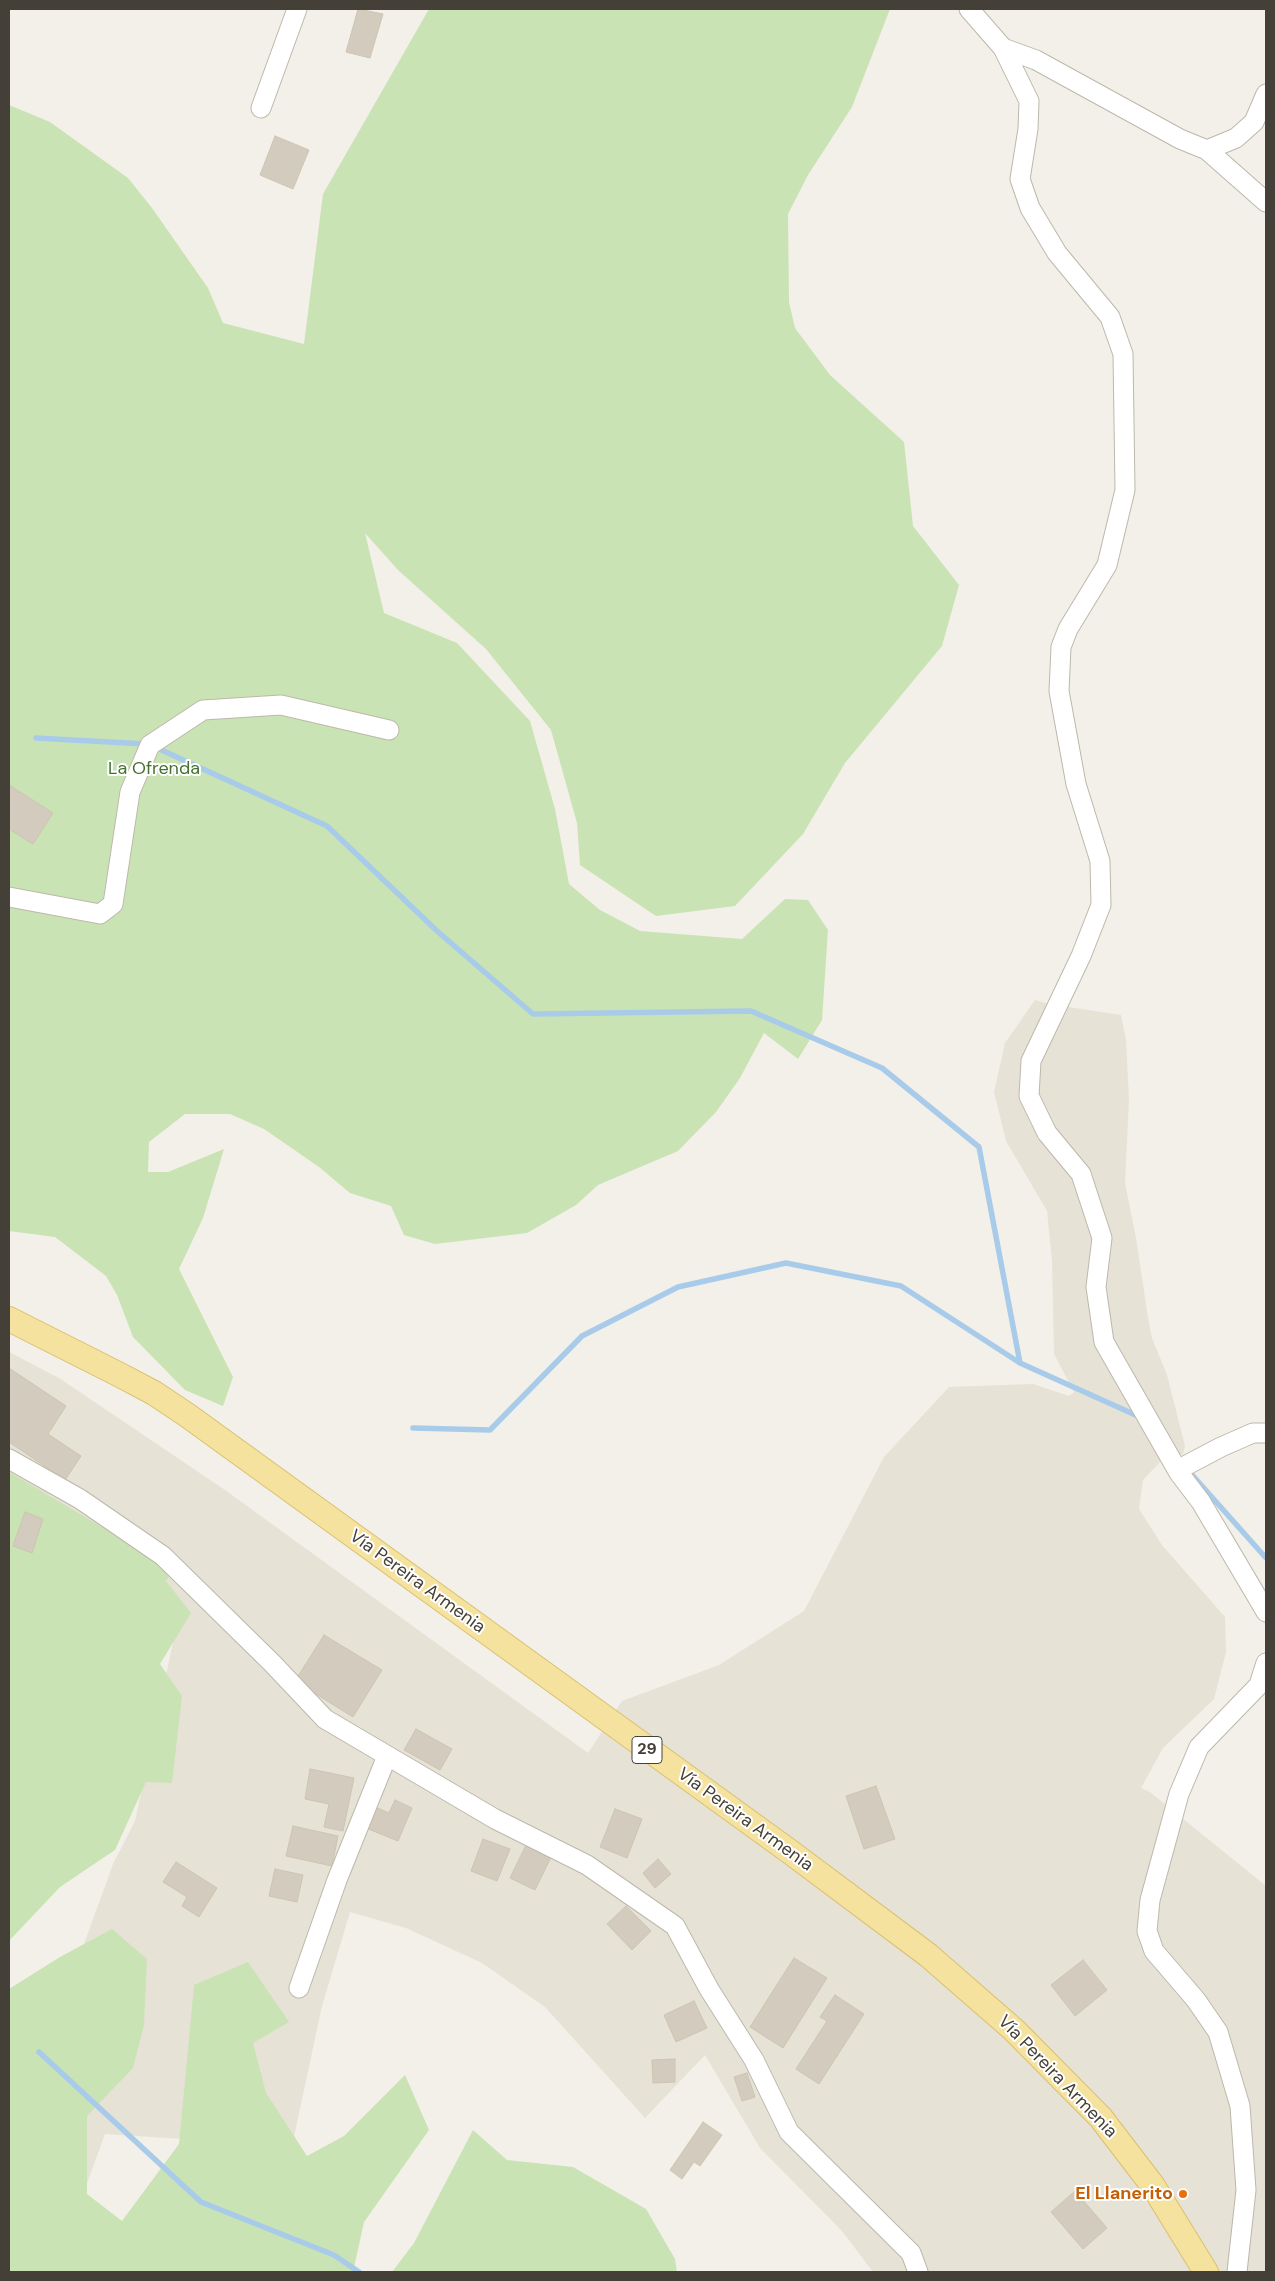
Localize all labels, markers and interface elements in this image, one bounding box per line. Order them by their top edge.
park label: La Ofrenda [108,758,200,780]
street label: Vía Pereira Armenia [345,1526,489,1638]
road number: 29 [632,1736,662,1764]
street label: Vía Pereira Armenia [673,1764,817,1876]
street label: Vía Pereira Armenia [993,2011,1121,2143]
place label: El Llanerito [1075,2183,1173,2205]
marker: El Llanerito [1177,2188,1189,2200]

